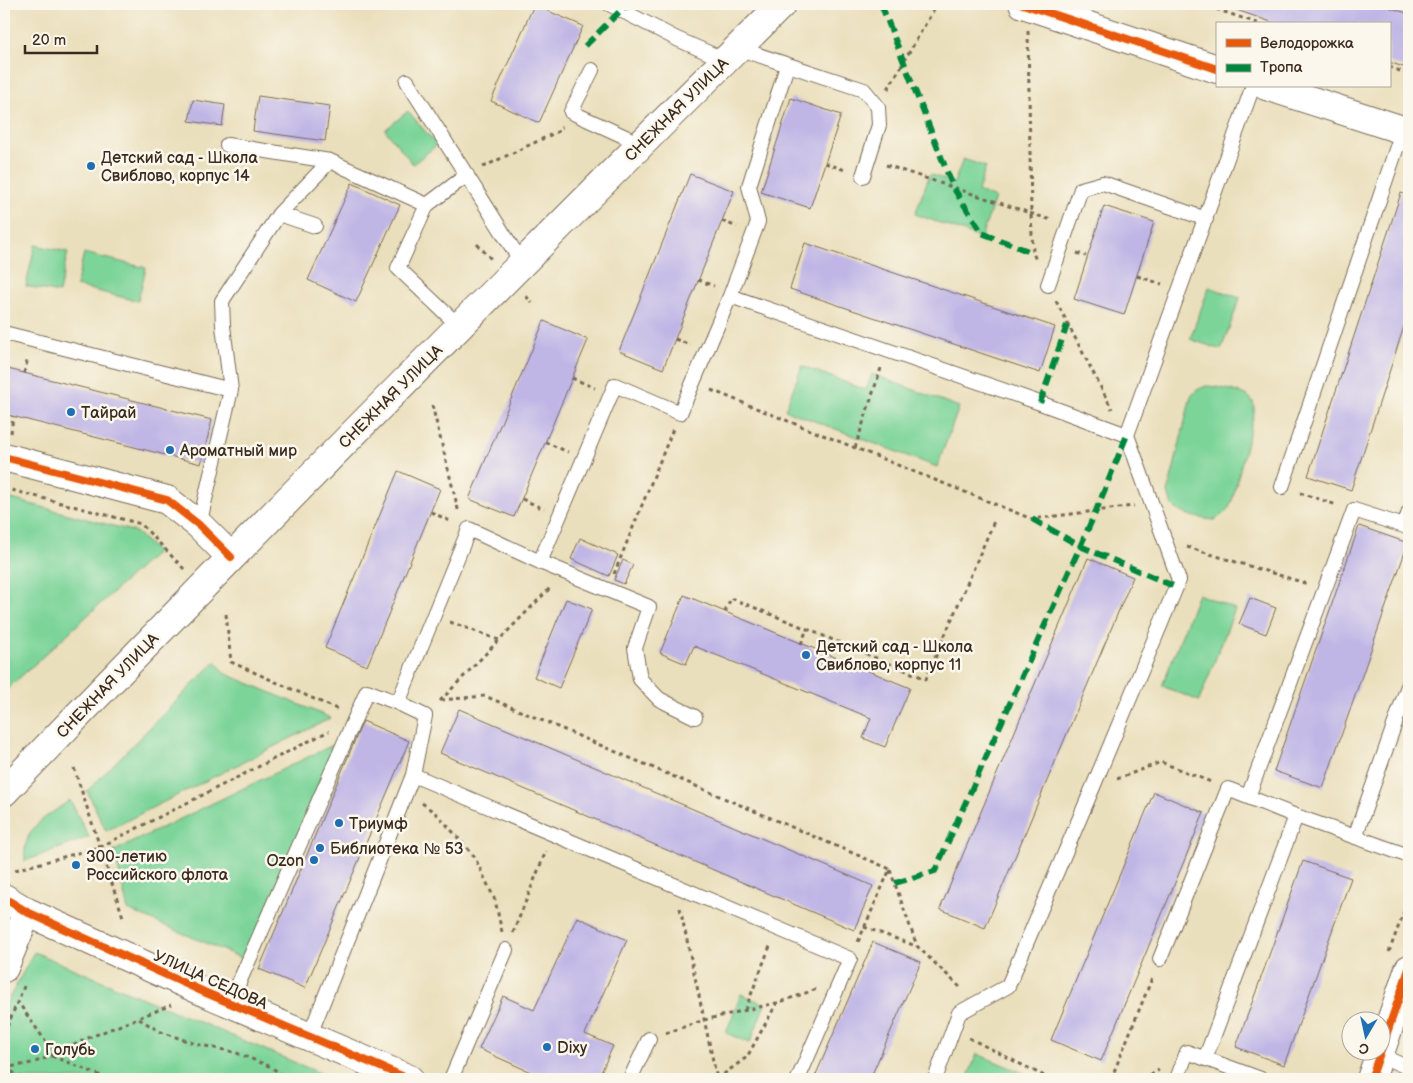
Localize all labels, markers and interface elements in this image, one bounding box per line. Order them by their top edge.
scale bar [25,22,98,54]
legend [1216,22,1390,88]
text: 20 m [32,31,66,50]
text: Велодорожка [1260,34,1354,53]
street label: СНЕЖНАЯ УЛИЦА [621,54,733,166]
text: Тропа [1260,58,1303,77]
place label: Детский сад - Школа Свиблово, корпус 14 [101,149,258,186]
marker: Детский сад - Школа Свиблово, корпус 14 [85,160,97,172]
street label: СНЕЖНАЯ УЛИЦА [335,341,447,453]
place label: Тайрай [81,404,137,423]
marker: Тайрай [65,406,77,418]
place label: Ароматный мир [179,442,297,461]
marker: Ароматный мир [164,444,176,456]
street label: СНЕЖНАЯ УЛИЦА [53,629,163,743]
place label: Детский сад - Школа Свиблово, корпус 11 [816,638,973,675]
marker: Детский сад - Школа Свиблово, корпус 11 [800,649,812,661]
place label: Триумф [349,815,408,834]
marker: Триумф [333,817,345,829]
place label: Библиотека № 53 [330,840,464,859]
marker: Библиотека № 53 [314,842,326,854]
place label: 300-летию Российского флота [86,848,229,885]
place label: Ozon [266,852,304,871]
marker: Ozon [308,854,320,866]
marker: 300-летию Российского флота [70,859,82,871]
street label: УЛИЦА СЕДОВА [151,947,270,1014]
north arrow [1340,1010,1390,1060]
place label: Dixy [557,1039,588,1058]
text: С [1358,1039,1370,1058]
place label: Голубь [45,1041,95,1060]
marker: Dixy [541,1041,553,1053]
marker: Голубь [29,1043,41,1055]

